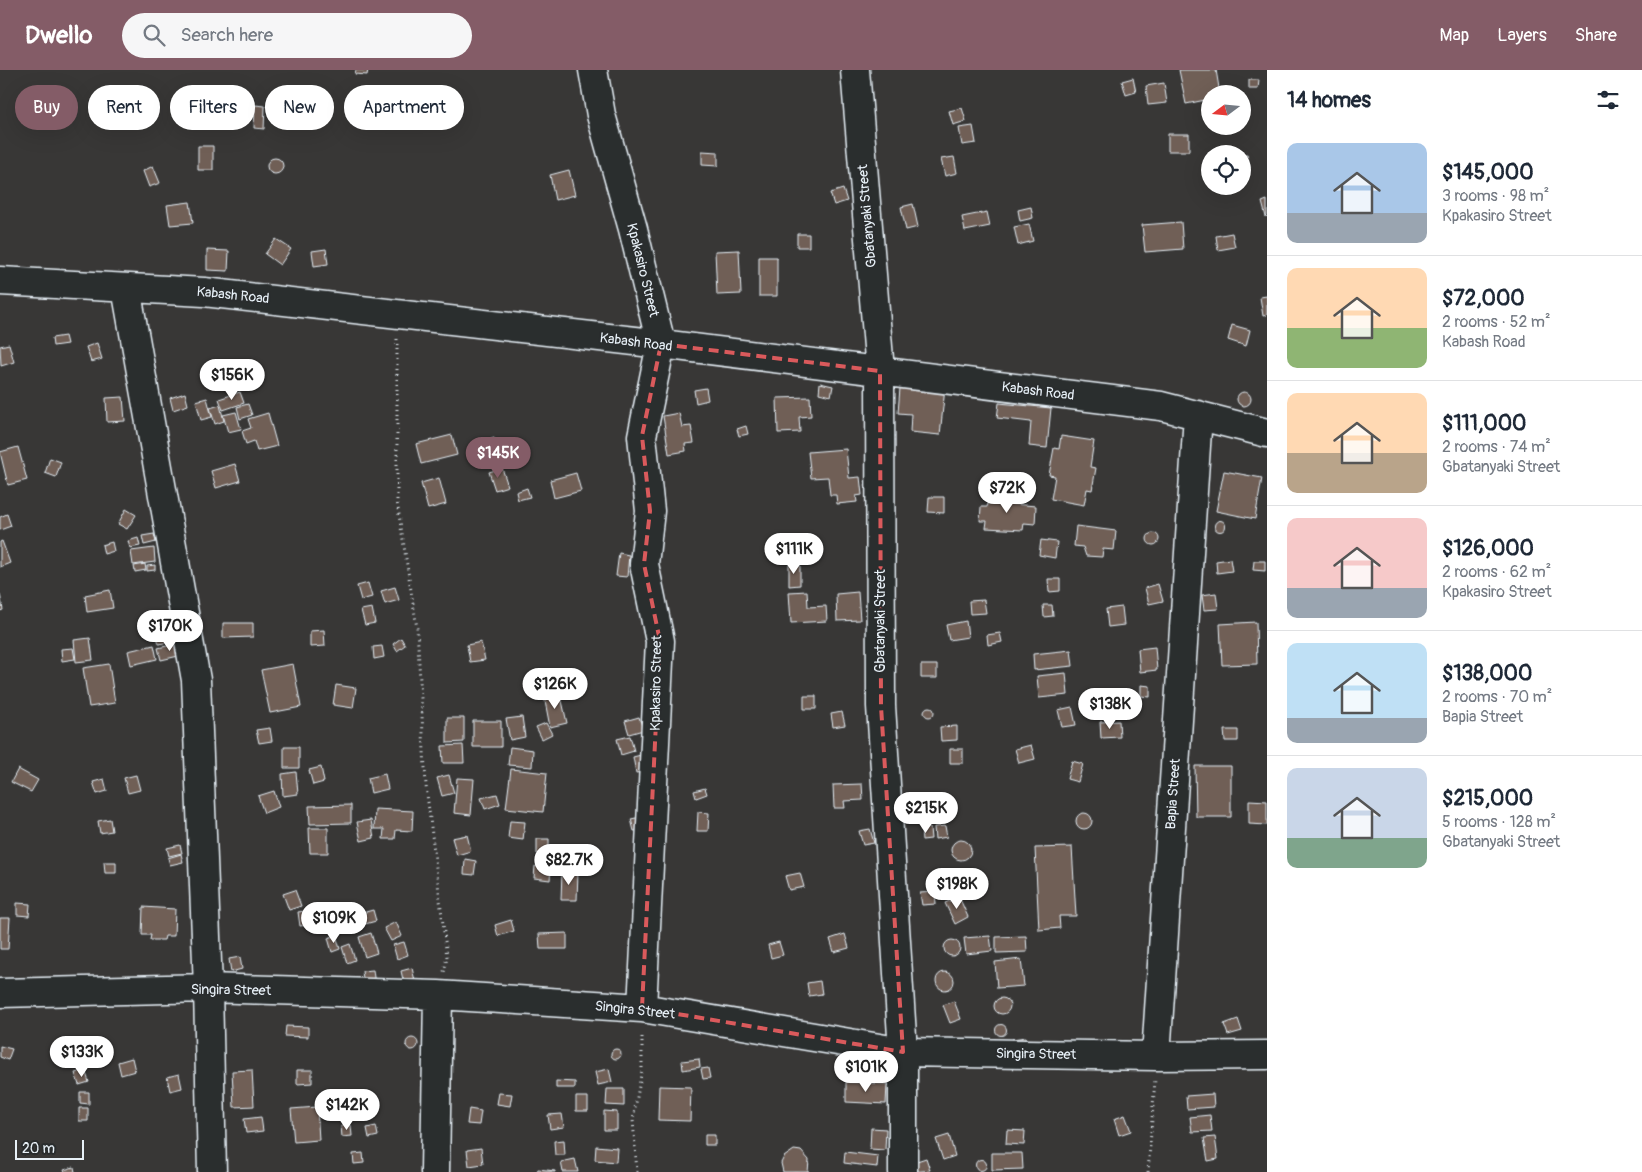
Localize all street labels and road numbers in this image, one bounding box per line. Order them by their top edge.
street label: Gbatanyaki Street [854,163,880,268]
street label: Kpakasiro Street [623,221,663,319]
street label: Kabash Road [196,283,270,307]
street label: Kabash Road [599,329,673,355]
street label: Kabash Road [1001,378,1075,404]
street label: Gbatanyaki Street [872,569,889,673]
street label: Kpakasiro Street [647,635,665,731]
street label: Bapia Street [1162,758,1184,830]
street label: Singira Street [191,981,272,999]
street label: Singira Street [594,997,676,1023]
street label: Singira Street [996,1045,1077,1063]

